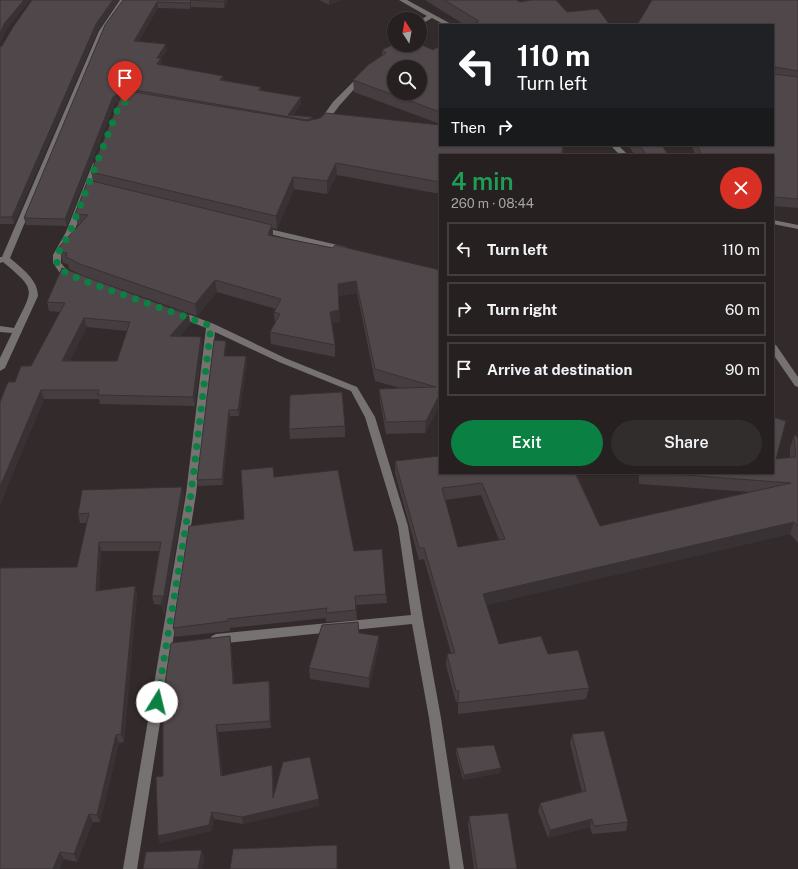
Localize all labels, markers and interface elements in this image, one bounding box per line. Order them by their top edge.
north arrow [387,12,427,52]
map controls [387,12,427,100]
text: 110 m [517,39,590,72]
icon: left [451,40,503,92]
button: search [387,60,427,100]
pin [108,61,142,102]
icon: arrive [114,67,136,89]
text: Turn left [517,73,587,94]
icon: right [494,116,516,138]
text: Then [451,119,486,136]
text: 4 min [451,167,514,195]
button: close [720,167,762,209]
text: 260 m · 08:44 [451,196,534,211]
icon: left [453,238,475,260]
text: Turn left [487,241,548,258]
text: 110 m [722,241,760,258]
icon: right [453,298,475,320]
text: Turn right [487,301,557,318]
text: 60 m [725,301,760,318]
icon: arrive [453,358,475,380]
text: Arrive at destination [487,361,632,378]
text: 90 m [725,361,760,378]
button: Exit [451,420,603,466]
button: Share [611,420,762,466]
position arrow [136,681,178,723]

